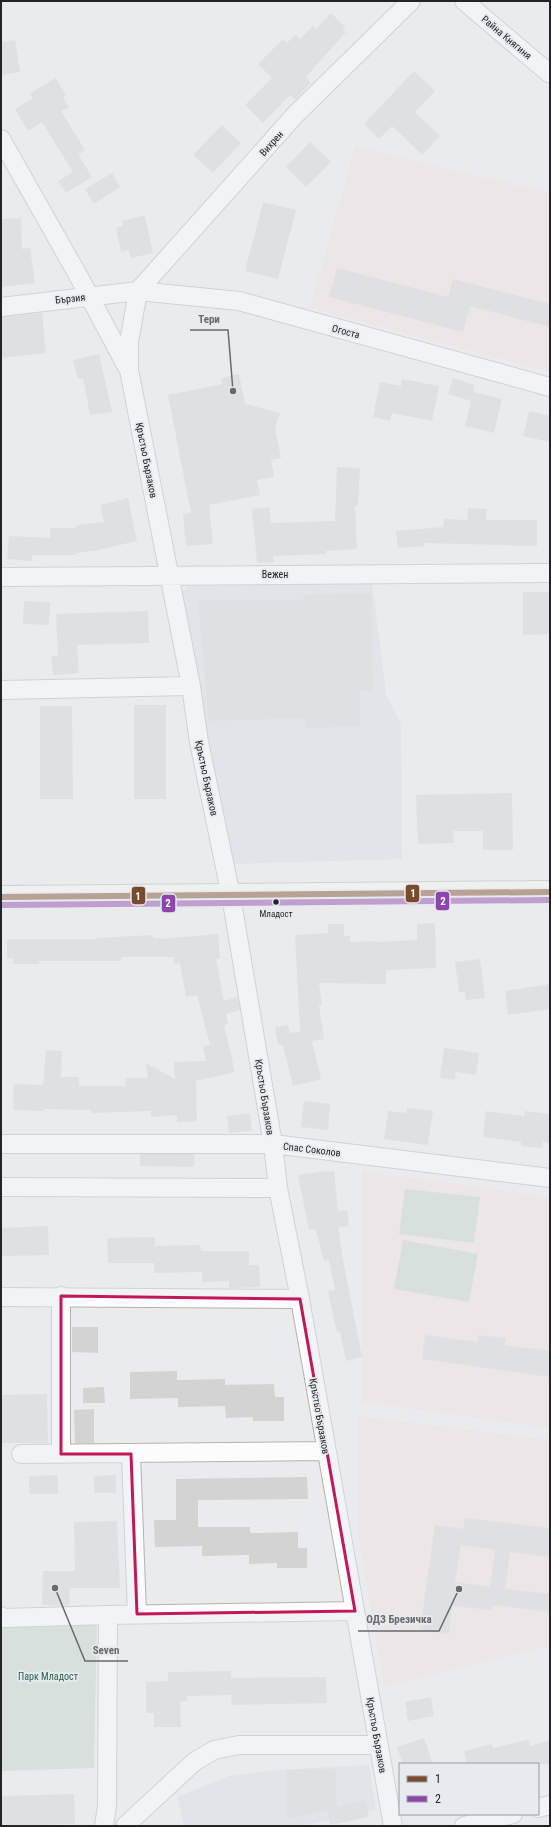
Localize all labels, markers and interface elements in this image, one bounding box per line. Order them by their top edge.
street label: Райна Княгиня [480,13,534,62]
street label: Вихрен [257,129,285,158]
street label: Бързия [54,291,86,306]
callout: Тери [190,307,228,330]
text: Тери [198,313,220,326]
street label: Огоста [331,323,361,341]
street label: Кръстьо Бързаков [134,421,159,499]
street label: Вежен [262,569,288,580]
street label: Кръстьо Бързаков [193,739,220,817]
line badge: 1 [405,884,420,903]
line badge: 1 [131,886,146,905]
text: 1 [410,887,416,900]
text: 1 [135,890,141,903]
line badge: 2 [435,891,450,911]
line badge: 2 [161,894,176,913]
text: 2 [440,895,446,908]
text: 2 [165,897,171,910]
marker: Младост [271,897,281,907]
place label: Младост [259,909,293,919]
street label: Кръстьо Бързаков [253,1058,276,1136]
street label: Спас Соколов [283,1141,341,1158]
street label: Кръстьо Бързаков [307,1377,332,1455]
callout: ОДЗ Брезичка [358,1608,439,1631]
text: ОДЗ Брезичка [366,1613,432,1626]
callout: Seven [85,1638,128,1661]
text: Seven [93,1644,119,1657]
park label: Парк Младост [18,1671,78,1682]
street label: Кръстьо Бързаков [364,1696,389,1774]
legend [399,1763,539,1815]
text: 1 [435,1772,441,1786]
text: 2 [435,1792,441,1806]

